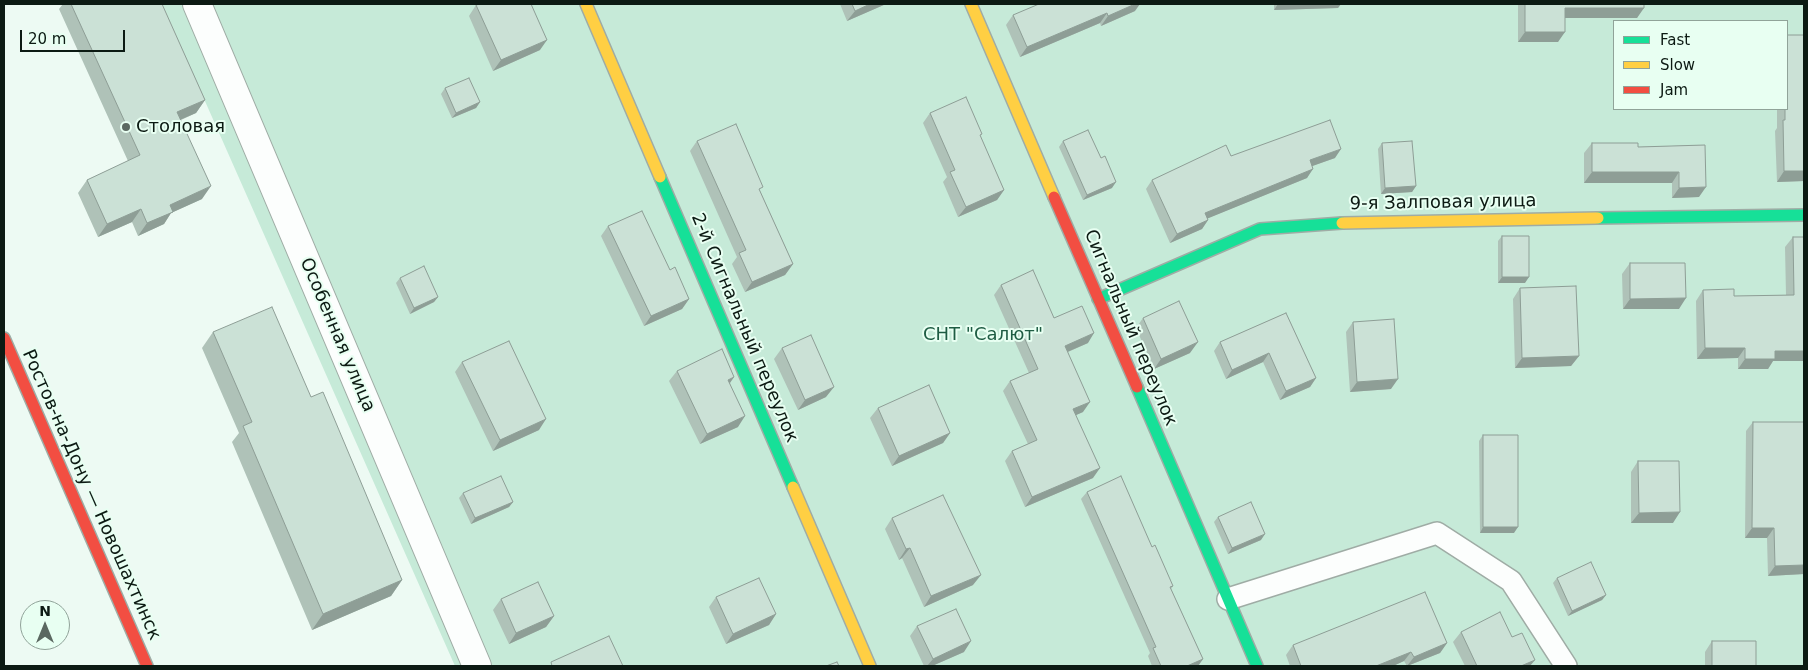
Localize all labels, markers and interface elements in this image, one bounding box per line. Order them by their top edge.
scale bar [22,20,128,52]
legend [1613,20,1788,110]
text: 20 m [28,30,66,48]
text: Fast [1660,31,1690,49]
text: Slow [1660,56,1695,74]
text: Jam [1660,81,1688,99]
place label: Столовая [136,116,225,138]
marker: Столовая [120,121,132,133]
street label: 9-я Залповая улица [1349,191,1537,215]
street label: 2-й Сигнальный переулок [686,210,802,446]
street label: Сигнальный переулок [1079,226,1181,430]
street label: Особенная улица [295,255,379,415]
park label: СНТ "Салют" [923,324,1043,346]
street label: Ростов-на-Дону — Новошахтинск [17,346,165,644]
north arrow [20,600,70,650]
text: N [39,603,51,619]

